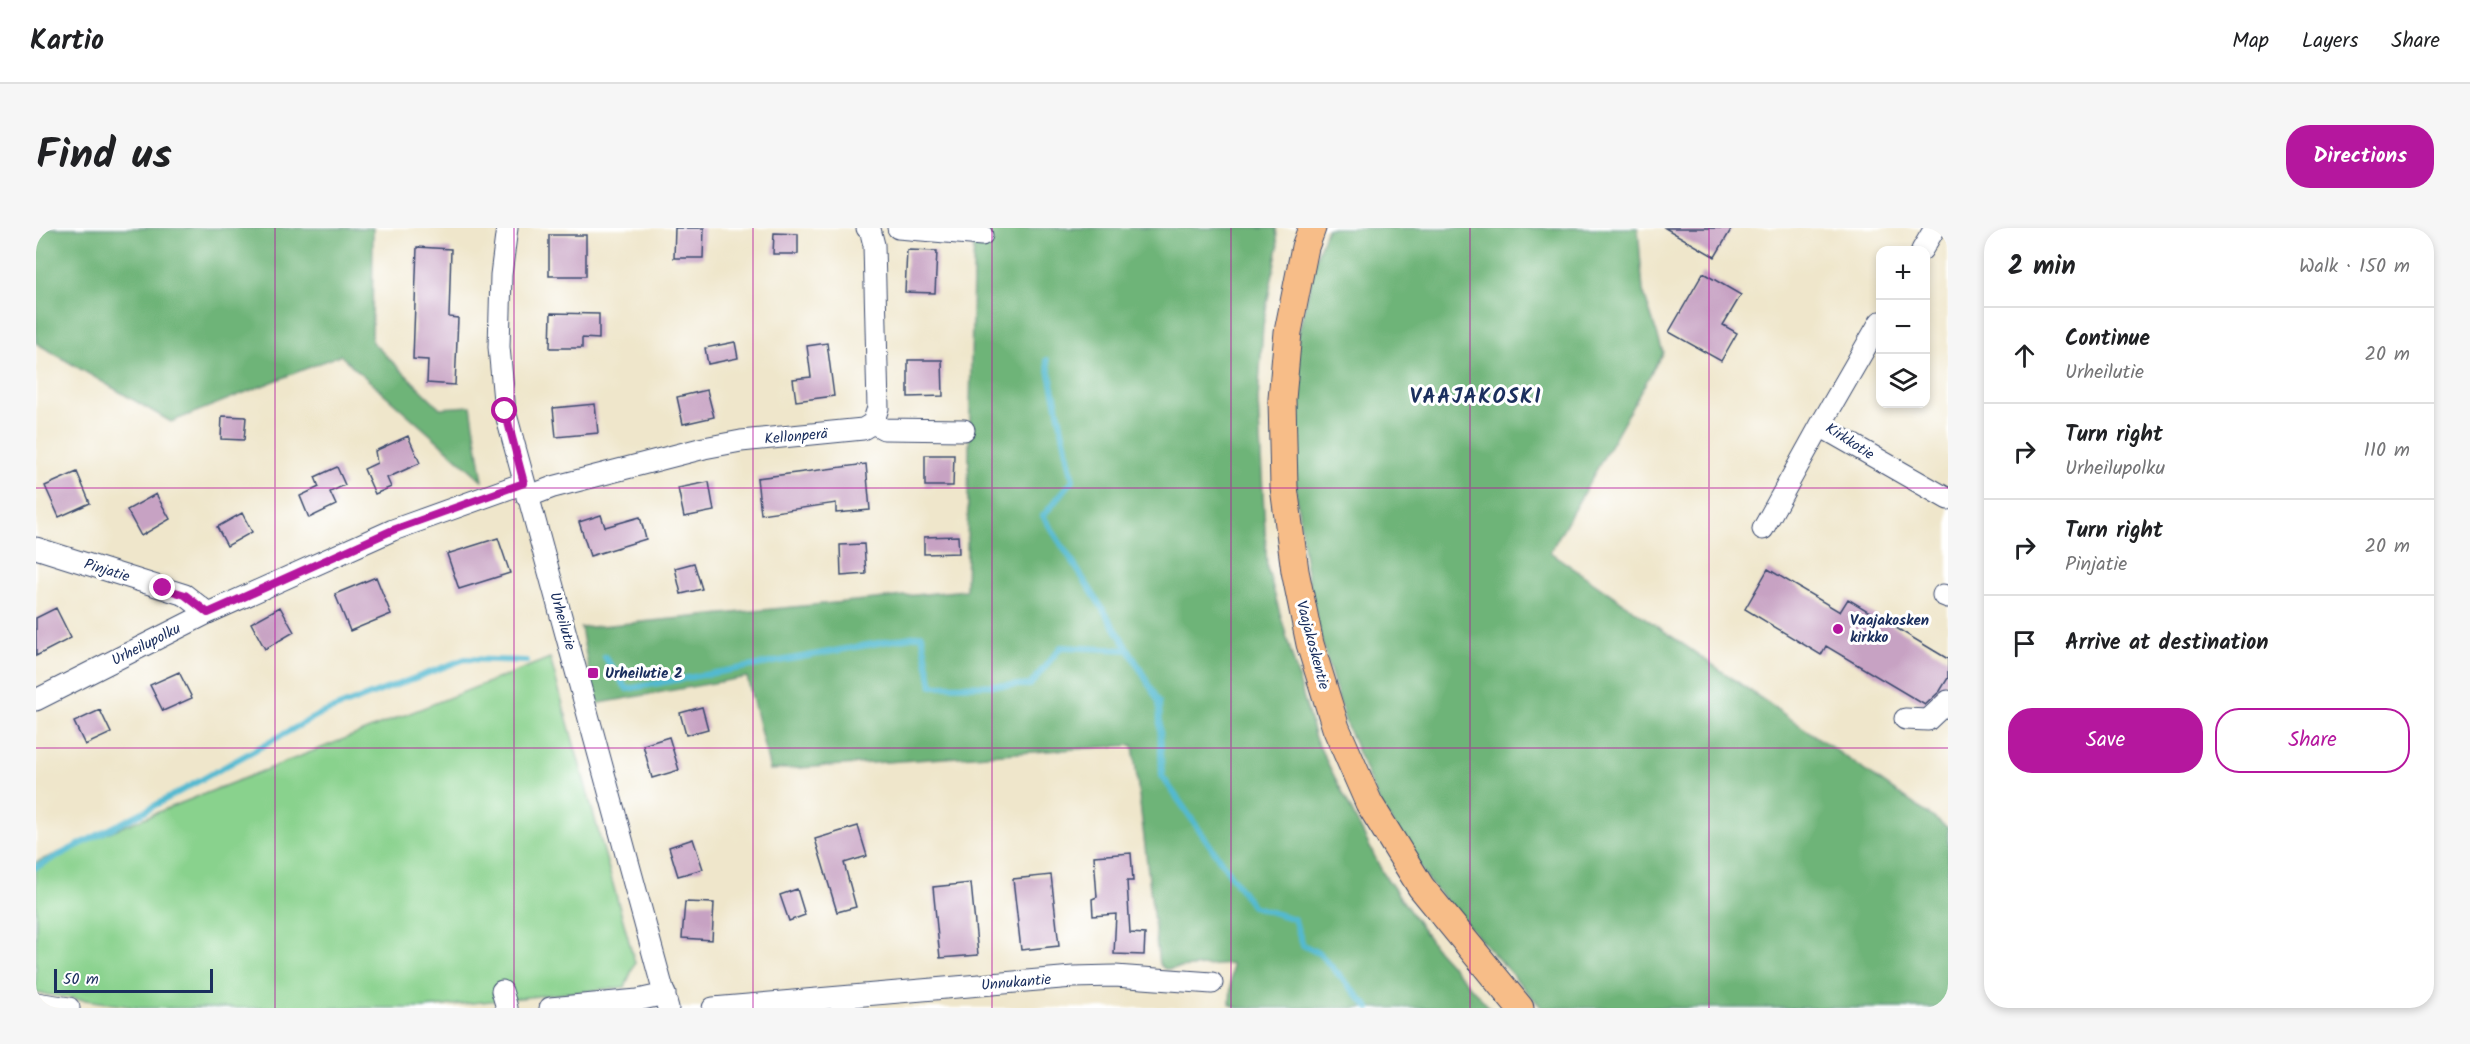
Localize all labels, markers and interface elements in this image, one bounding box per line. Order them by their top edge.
text: Kartio [30,19,104,64]
text: Map [2232,25,2269,58]
text: Layers [2302,25,2358,58]
text: Share [2391,25,2440,58]
text: Find us [36,123,172,190]
button: Directions [2286,125,2434,188]
map controls [1876,246,1930,408]
button: + [1876,246,1930,300]
text: 2 min [2008,246,2076,288]
text: Walk · 150 m [2299,251,2410,283]
button: − [1876,300,1930,354]
text: Continue [2065,322,2150,357]
icon: ahead [2008,339,2041,372]
text: 20 m [2364,339,2410,371]
button: layers [1876,354,1930,408]
text: Urheilutie [2065,357,2144,389]
district label: VAAJAKOSKI [1410,381,1542,414]
route start [491,397,517,423]
street label: Kirkkotie [1820,417,1879,467]
text: Turn right [2065,418,2163,453]
street label: Kellonperä [763,422,830,452]
icon: right [2008,435,2041,468]
text: 110 m [2364,435,2410,467]
text: Urheilupolku [2065,453,2165,485]
text: Turn right [2065,514,2163,549]
icon: right [2008,531,2041,564]
text: 20 m [2364,531,2410,563]
text: Pinjatie [2065,549,2127,581]
street label: Pinjatie [81,553,133,589]
route end [149,574,175,600]
street label: Urheilutie [542,589,582,653]
street label: Vaajakoskentie [1289,598,1335,693]
place label: Vaajakosken kirkko [1850,609,1929,650]
street label: Urheilupolku [108,617,185,673]
marker: Vaajakosken kirkko [1831,622,1845,636]
text: Arrive at destination [2065,626,2268,661]
icon: arrive [2008,627,2041,660]
place label: Urheilutie 2 [605,662,683,686]
marker: Urheilutie 2 [586,666,600,680]
button: Save [2008,708,2203,773]
button: Share [2215,708,2410,773]
scale bar [54,966,213,994]
text: 50 m [63,967,99,992]
street label: Unnukantie [980,968,1052,998]

